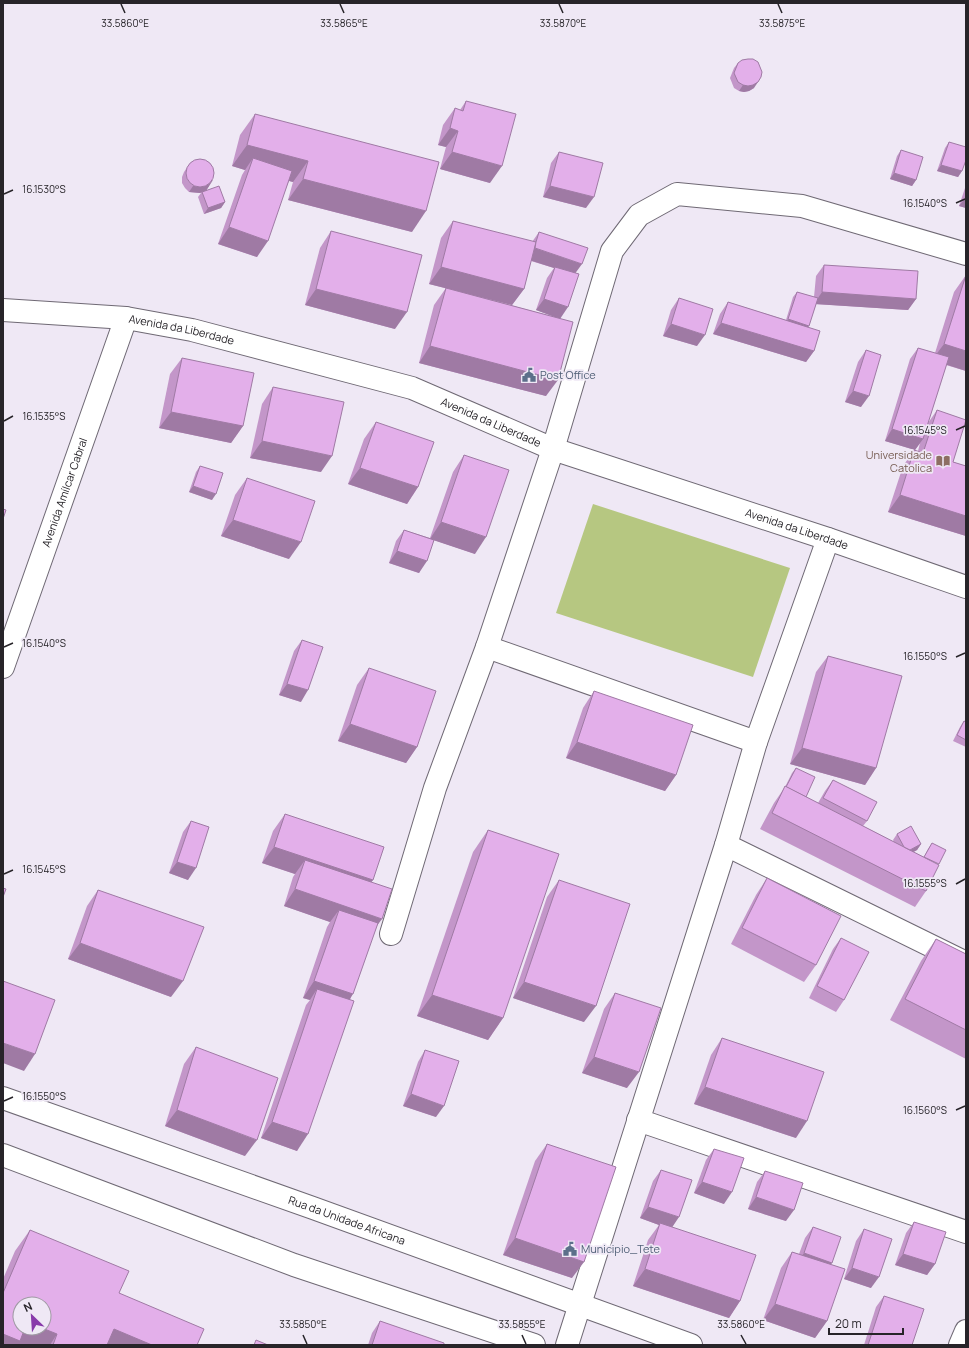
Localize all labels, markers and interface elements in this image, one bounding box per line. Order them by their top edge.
text: 33.5860°E [101,16,149,30]
text: 33.5865°E [320,16,368,30]
text: 33.5870°E [540,16,587,30]
text: 33.5875°E [759,16,805,30]
text: 16.1530°S [22,182,66,196]
text: 16.1540°S [903,196,947,210]
street label: Avenida da Liberdade [128,311,237,348]
public building icon: Post Office [521,367,537,383]
place label: Post Office [540,367,596,382]
street label: Avenida da Liberdade [439,393,544,450]
text: 16.1535°S [22,409,66,423]
text: 16.1545°S [903,423,947,437]
street label: Avenida Amílcar Cabral [38,436,90,549]
place label: Universidade Catolica [866,447,933,475]
library icon: Universidade Catolica [935,453,951,469]
street label: Avenida da Liberdade [743,504,851,553]
text: 16.1540°S [22,636,66,650]
text: 16.1550°S [903,649,947,663]
text: 16.1545°S [22,862,66,876]
text: 16.1555°S [903,876,947,890]
text: 16.1550°S [22,1089,66,1103]
text: 16.1560°S [903,1103,947,1117]
street label: Rua da Unidade Africana [287,1192,408,1248]
public building icon: Municipio_Tete [562,1241,578,1257]
place label: Municipio_Tete [581,1241,661,1256]
north arrow [12,1296,52,1336]
text: N [21,1298,34,1315]
scale bar [829,1310,903,1336]
text: 20 m [835,1315,862,1332]
text: 33.5850°E [279,1317,327,1331]
text: 33.5855°E [499,1317,546,1331]
text: 33.5860°E [717,1317,765,1331]

